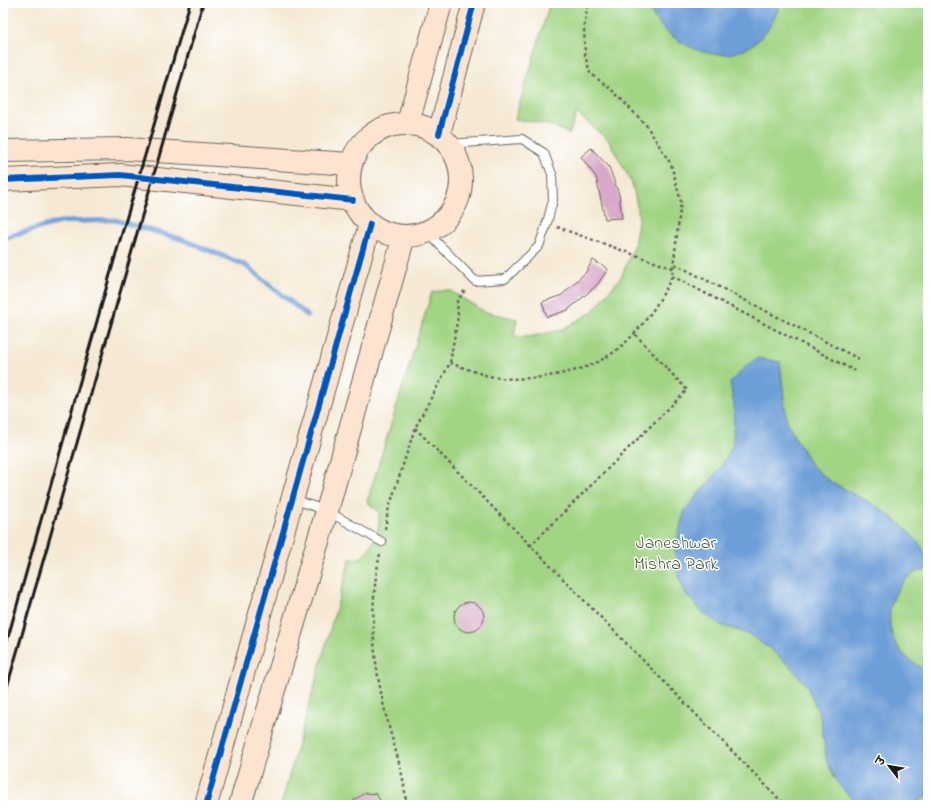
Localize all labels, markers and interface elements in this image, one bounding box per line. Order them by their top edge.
park label: Janeshwar Mishra Park [634,531,718,578]
north arrow [869,746,909,786]
text: उ [872,753,891,769]

